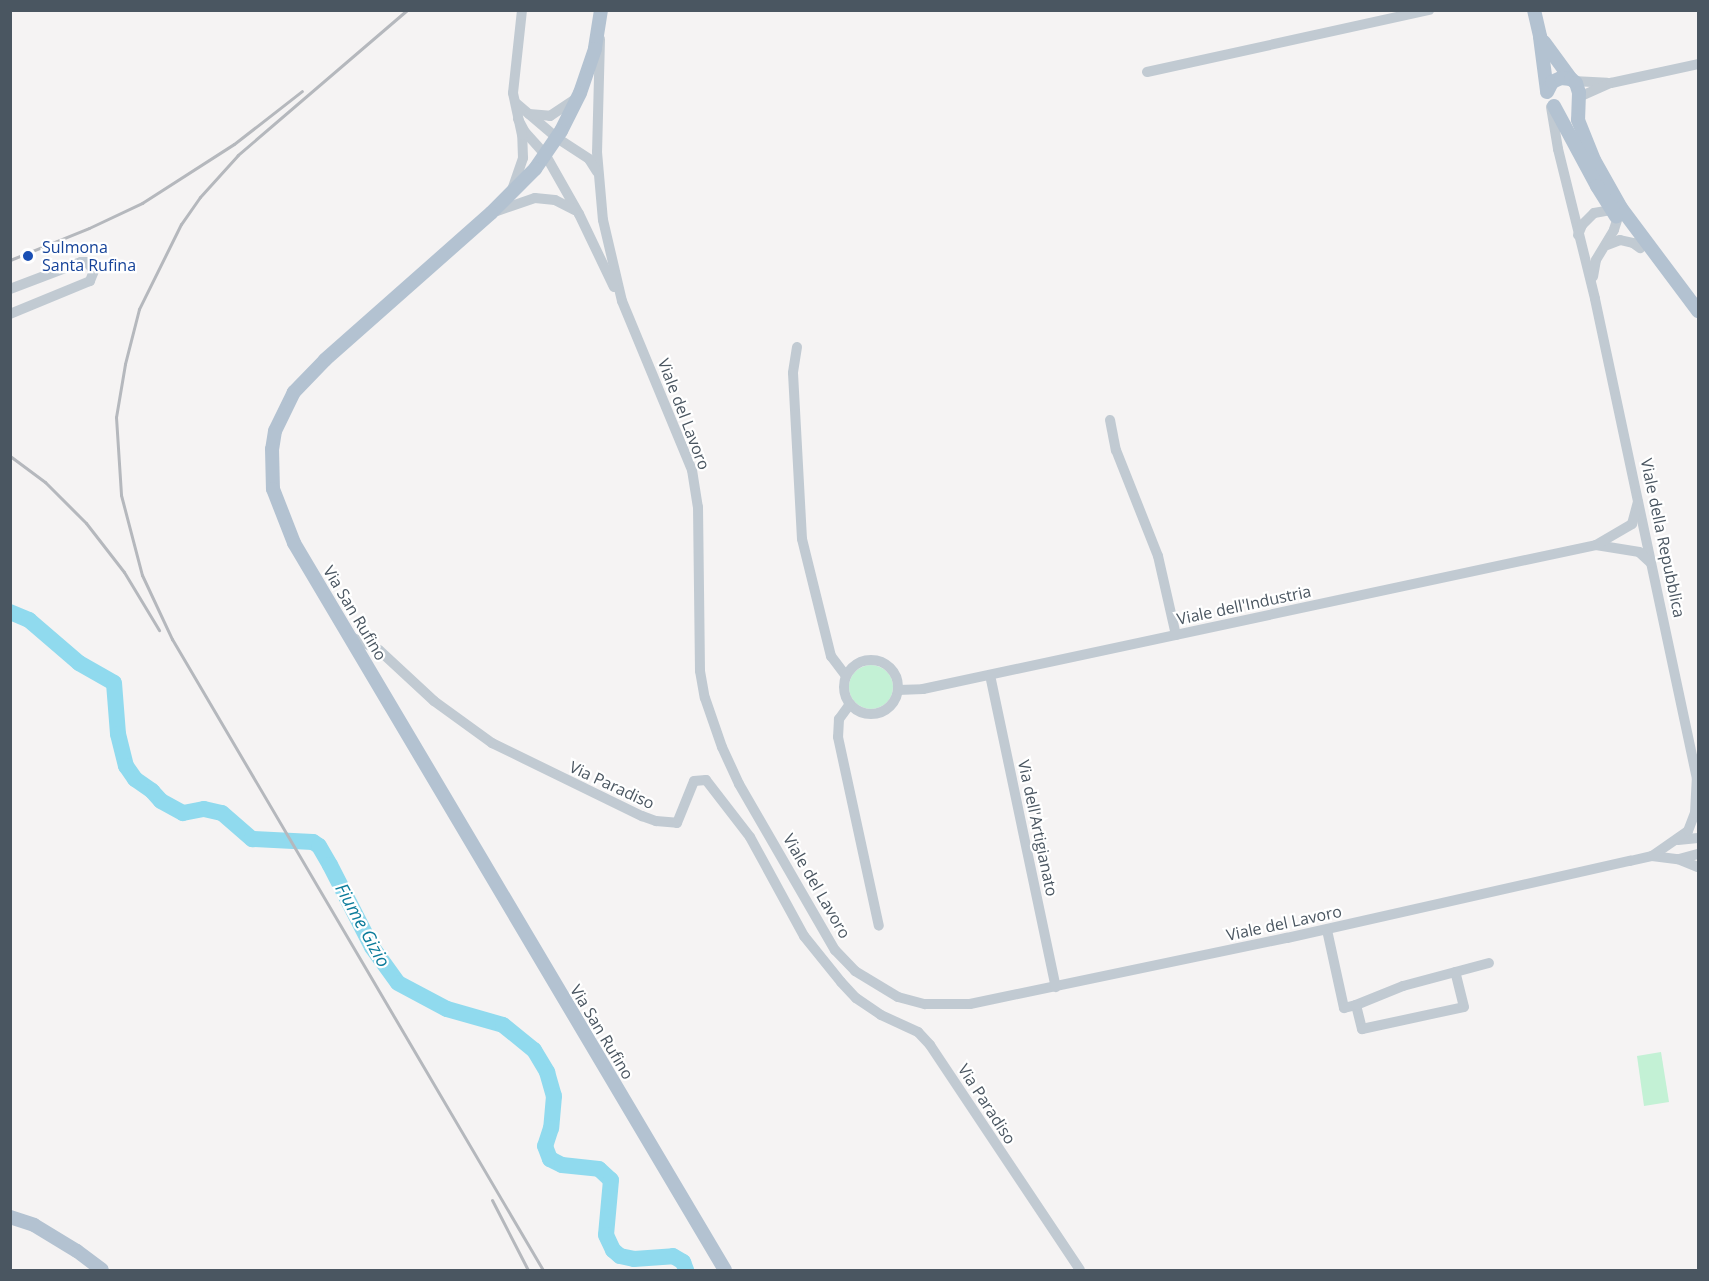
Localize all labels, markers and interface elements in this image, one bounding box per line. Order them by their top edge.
place label: Sulmona Santa Rufina [42,237,136,275]
marker: Sulmona Santa Rufina [19,247,37,265]
street label: Viale del Lavoro [654,356,714,472]
street label: Viale della Repubblica [1637,457,1689,619]
street label: Via San Rufino [319,562,391,664]
street label: Viale dell'Industria [1175,581,1313,629]
street label: Via Paradiso [566,757,658,813]
street label: Via dell'Artigianato [1014,758,1062,898]
street label: Viale del Lavoro [779,830,855,942]
water label: Fiume Gizio [331,879,395,971]
street label: Viale del Lavoro [1224,901,1344,945]
street label: Via San Rufino [566,981,638,1083]
street label: Via Paradiso [954,1060,1020,1148]

